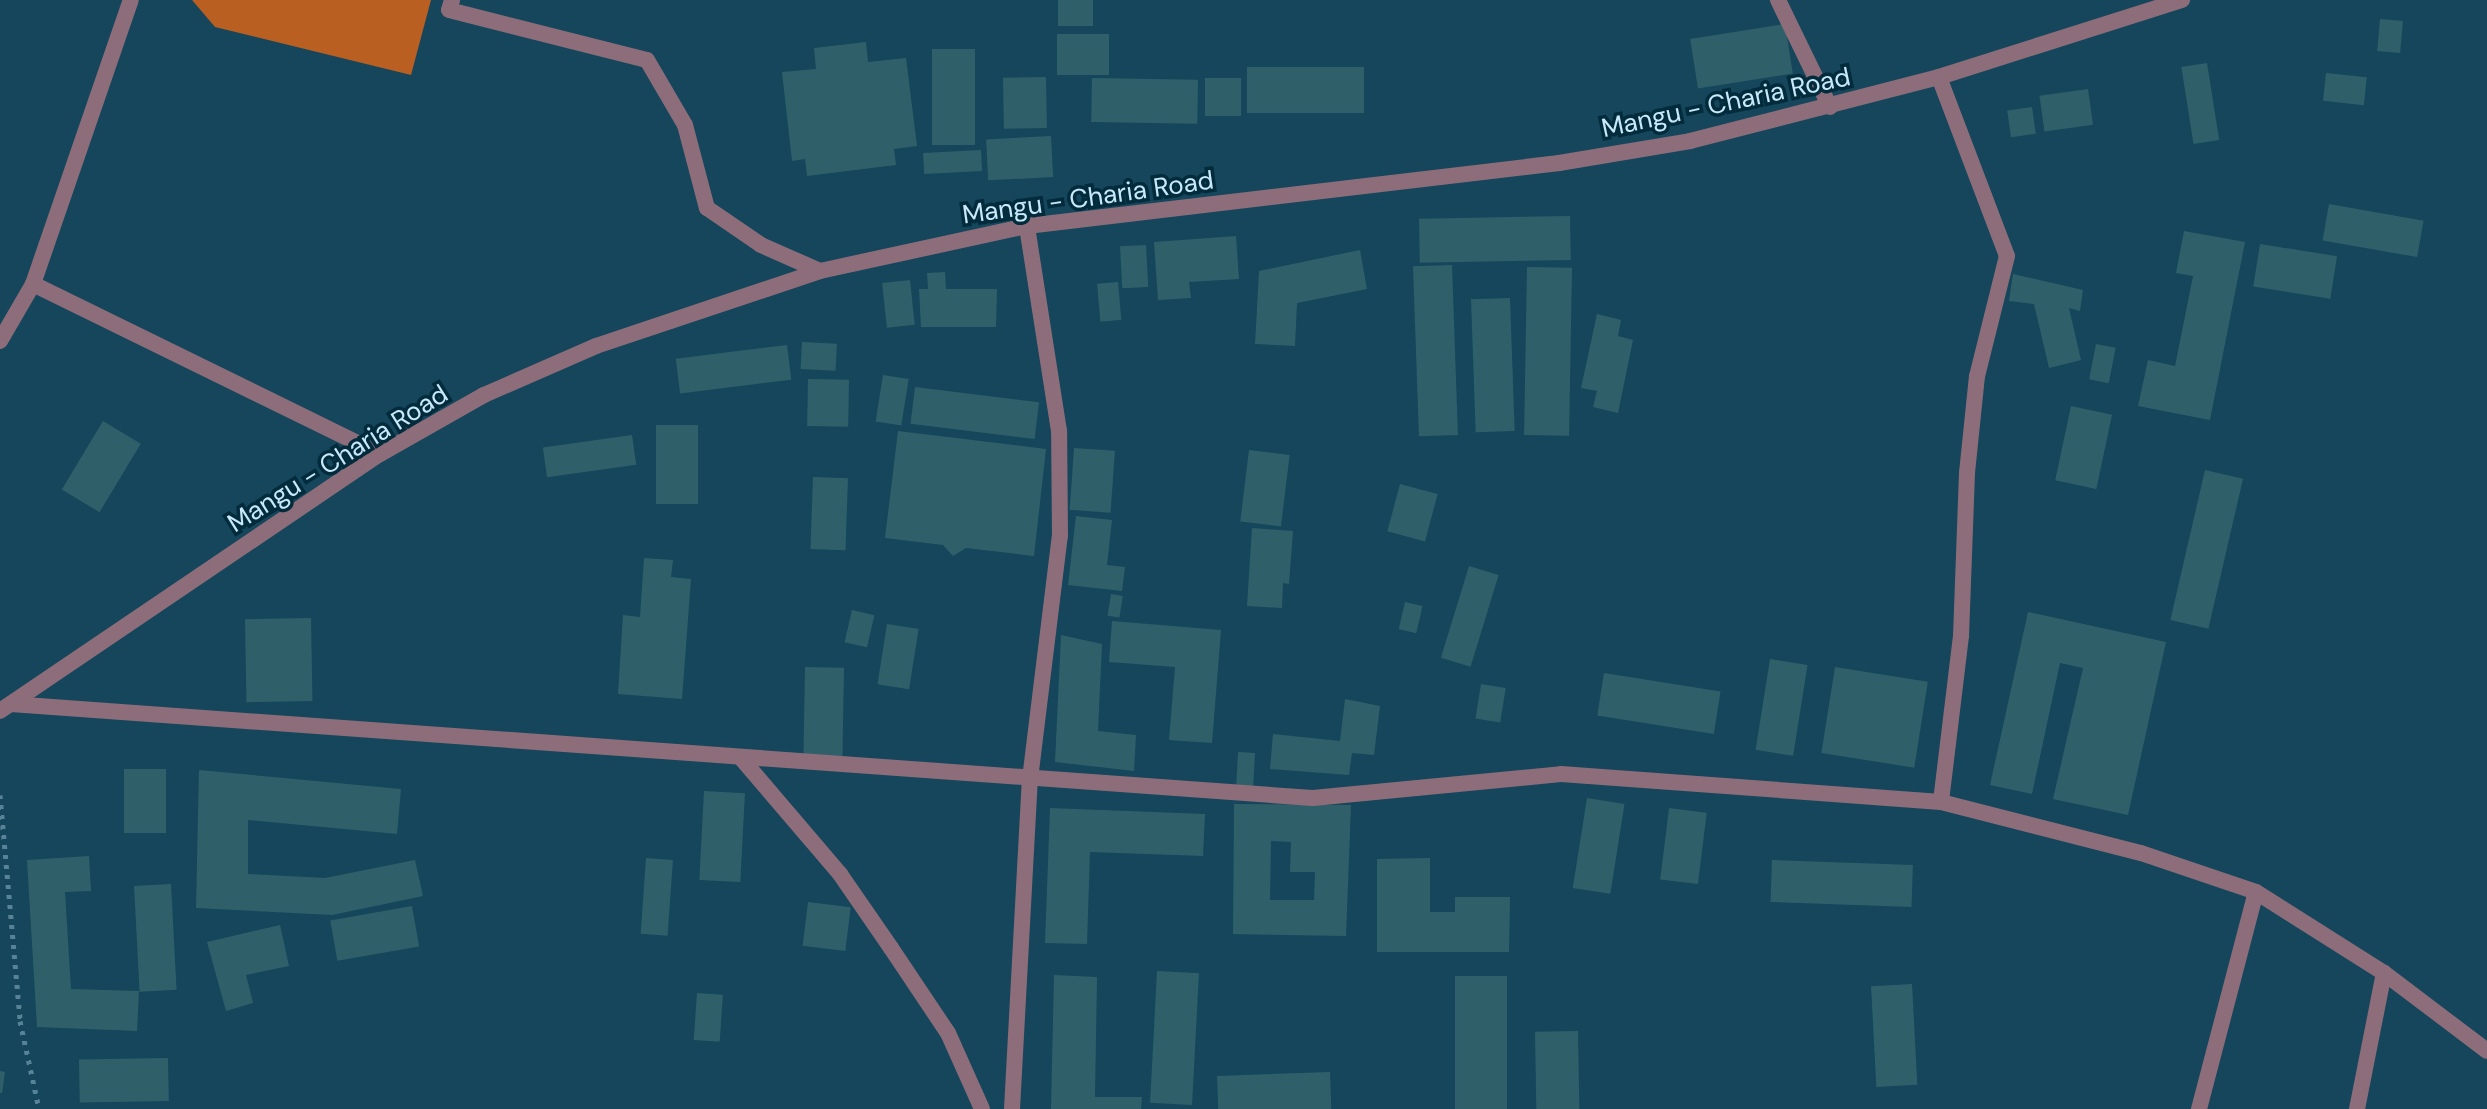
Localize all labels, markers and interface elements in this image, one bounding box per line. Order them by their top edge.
street label: Mangu - Charia Road [1599,61,1853,145]
street label: Mangu - Charia Road [960,165,1216,231]
street label: Mangu - Charia Road [222,379,454,539]

